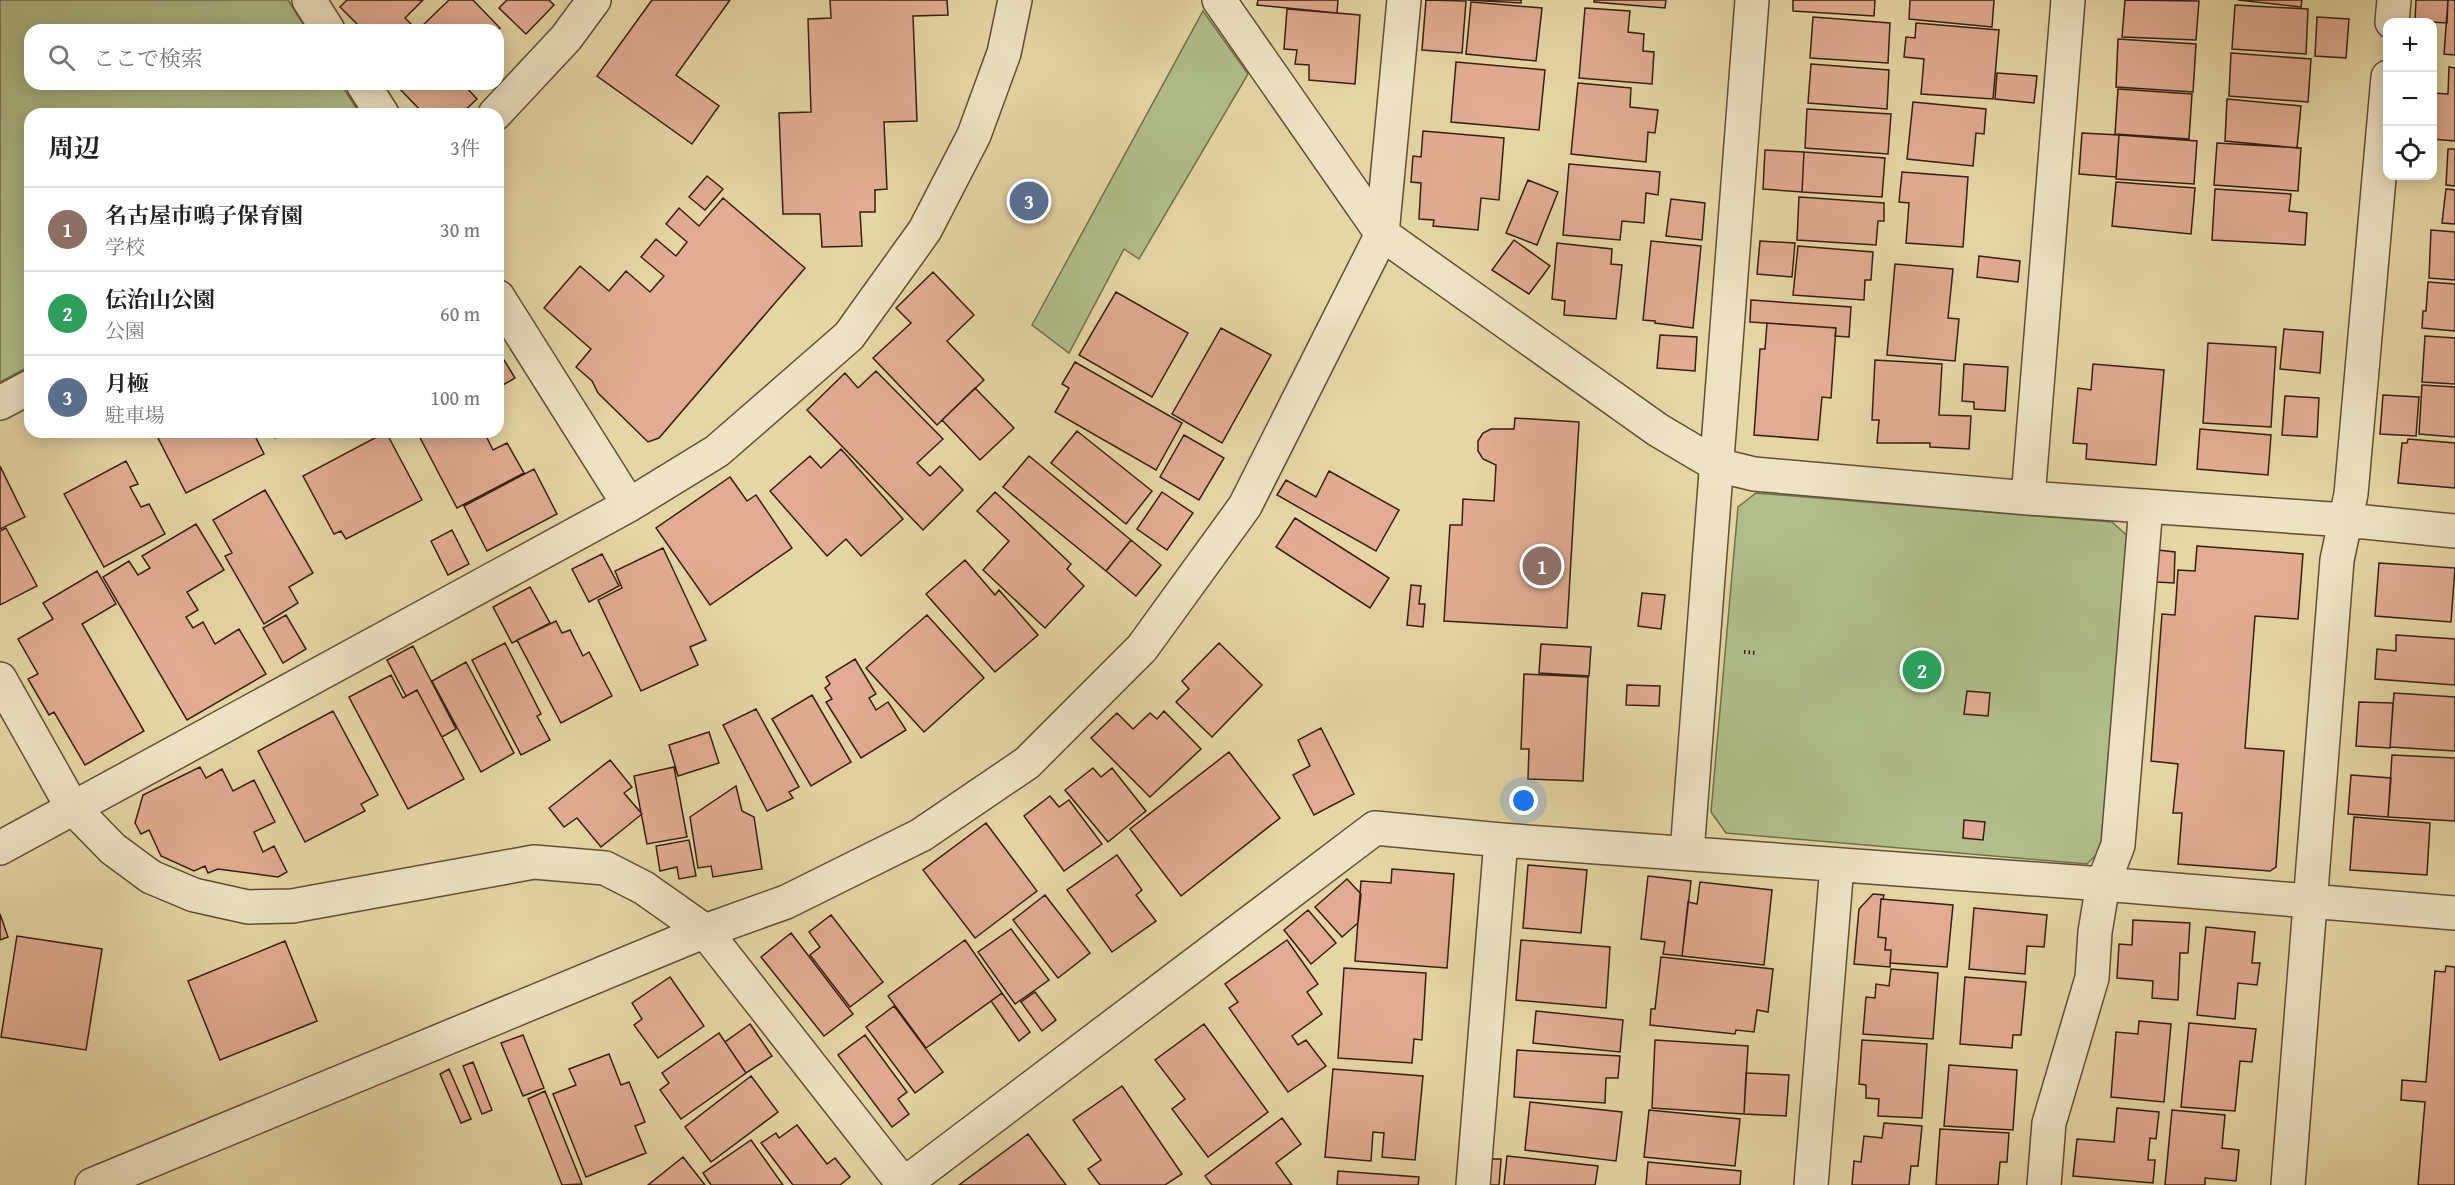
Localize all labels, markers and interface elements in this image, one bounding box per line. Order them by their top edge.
map controls [2383,18,2437,180]
button: + [2383,18,2437,72]
search box [24,24,504,90]
icon: search [45,41,78,74]
text: ここで検索 [93,42,203,74]
button: − [2383,72,2437,126]
button: locate [2383,126,2437,180]
text: 周辺 [48,128,100,167]
text: 3件 [450,133,480,162]
pin: 3 [1010,178,1048,224]
text: 名古屋市鳴子保育園 [105,199,303,231]
text: 1 [62,215,73,244]
text: 30 m [440,215,480,244]
text: 学校 [105,232,145,261]
text: 伝治山公園 [105,283,215,315]
text: 2 [62,299,73,328]
text: 60 m [440,299,480,328]
text: 公園 [105,316,145,345]
text: 月極 [105,367,149,399]
text: 3 [62,383,73,412]
text: 100 m [430,383,480,412]
text: 駐車場 [105,400,165,429]
pin: 1 [1522,544,1562,588]
pin: 2 [1902,648,1942,692]
your location [1509,786,1538,815]

